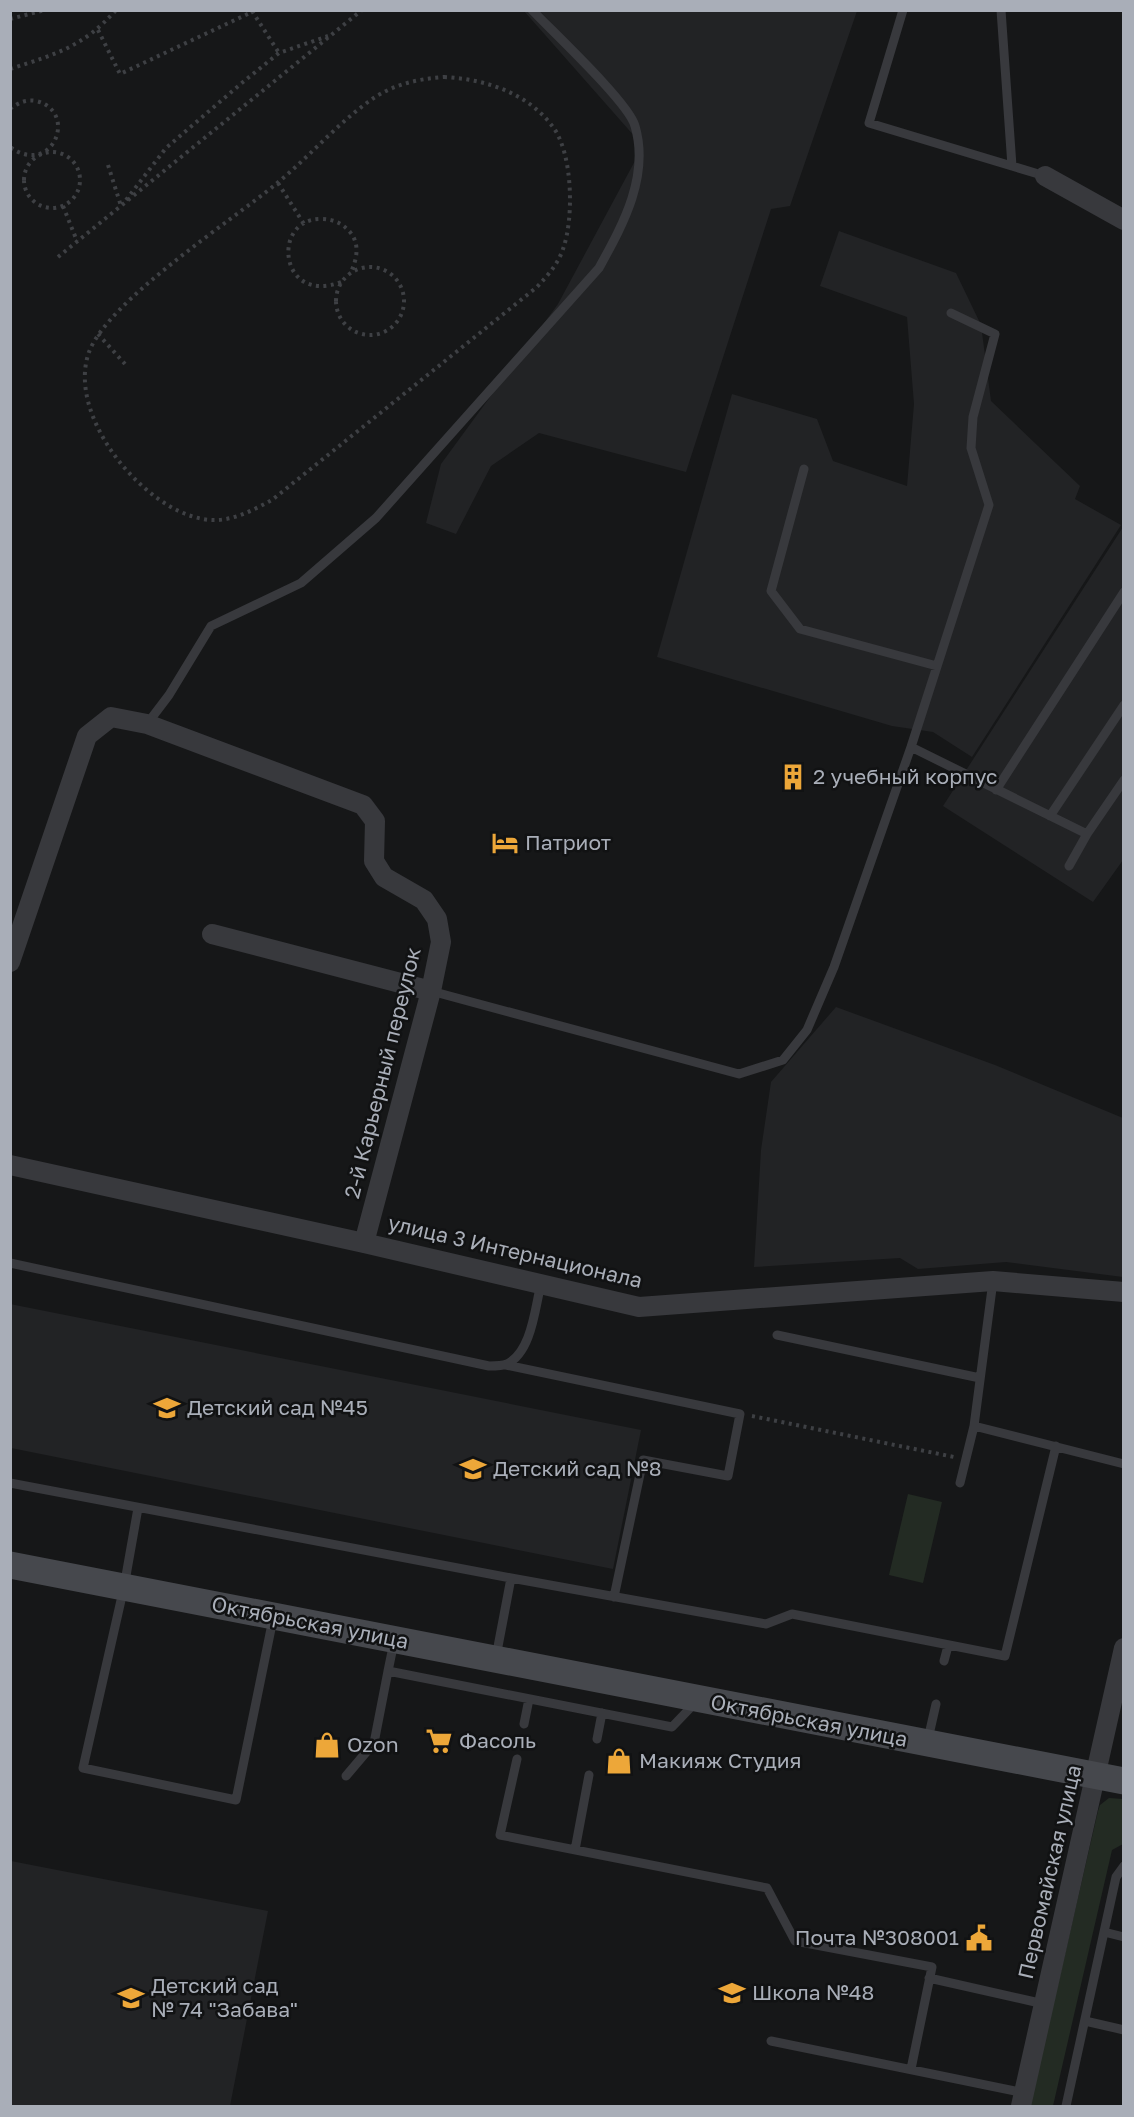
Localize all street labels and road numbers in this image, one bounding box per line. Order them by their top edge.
street label: 2-й Карьерный переулок [338,945,426,1201]
street label: улица 3 Интернационала [386,1209,645,1293]
street label: Октябрьская улица [209,1590,411,1654]
street label: Октябрьская улица [708,1688,910,1752]
street label: Первомайская улица [1012,1762,1086,1981]

